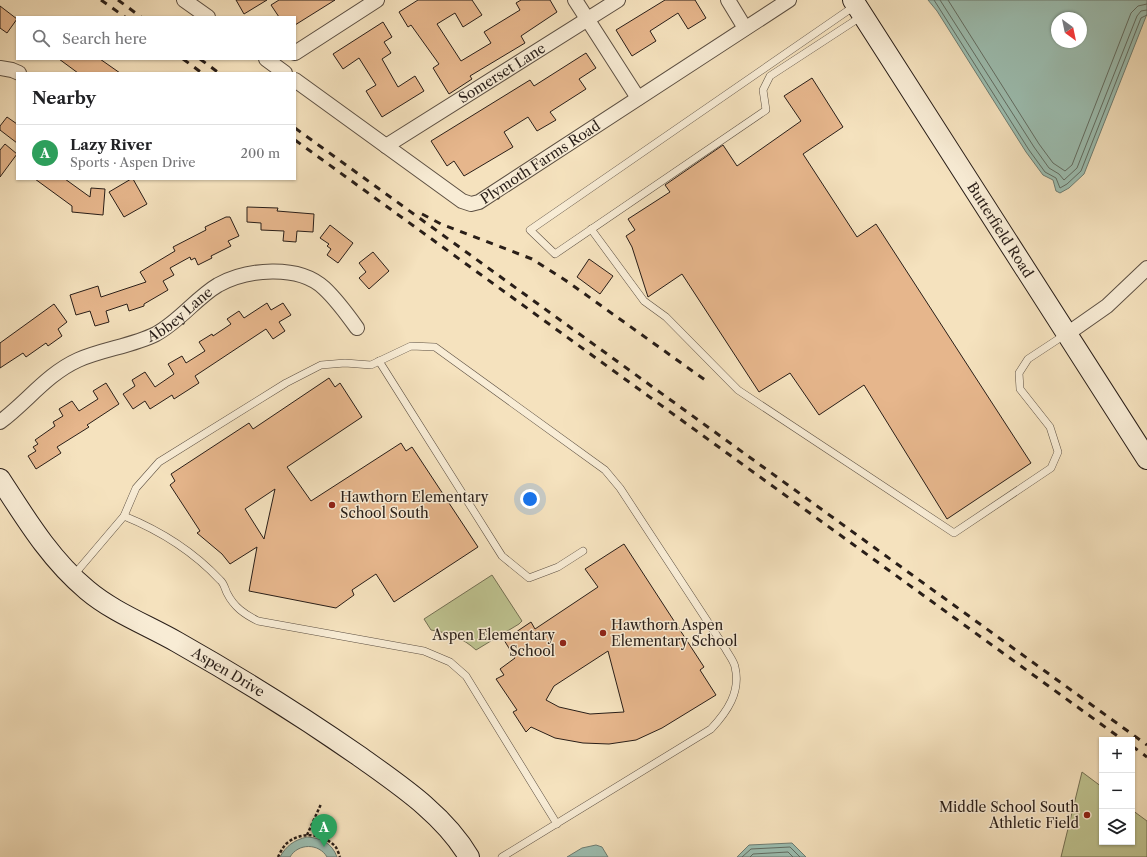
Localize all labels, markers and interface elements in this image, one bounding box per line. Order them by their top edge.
north arrow [1051,12,1087,48]
search box [16,16,296,60]
icon: search [30,27,52,49]
text: Search here [62,29,147,48]
street label: Somerset Lane [455,39,549,107]
text: Nearby [32,88,96,108]
street label: Plymoth Farms Road [477,116,604,208]
text: Lazy River [70,135,152,154]
text: A [40,145,50,161]
text: 200 m [240,145,280,161]
text: Sports · Aspen Drive [70,154,195,170]
street label: Butterfield Road [963,179,1038,281]
street label: Abbey Lane [143,283,216,346]
place label: Hawthorn Elementary School South [340,488,489,522]
your location [520,489,540,509]
marker: Hawthorn Elementary School South [327,500,337,510]
place label: Hawthorn Aspen Elementary School [611,616,737,650]
place label: Aspen Elementary School [431,626,555,660]
marker: Hawthorn Aspen Elementary School [598,628,608,638]
marker: Aspen Elementary School [558,638,568,648]
street label: Aspen Drive [188,643,268,701]
map controls [1099,737,1135,845]
button: + [1099,737,1135,773]
button: − [1099,773,1135,809]
place label: Middle School South Athletic Field [939,798,1079,832]
button: layers [1099,809,1135,845]
marker: Middle School South Athletic Field [1082,810,1092,820]
pin: A [311,814,337,847]

